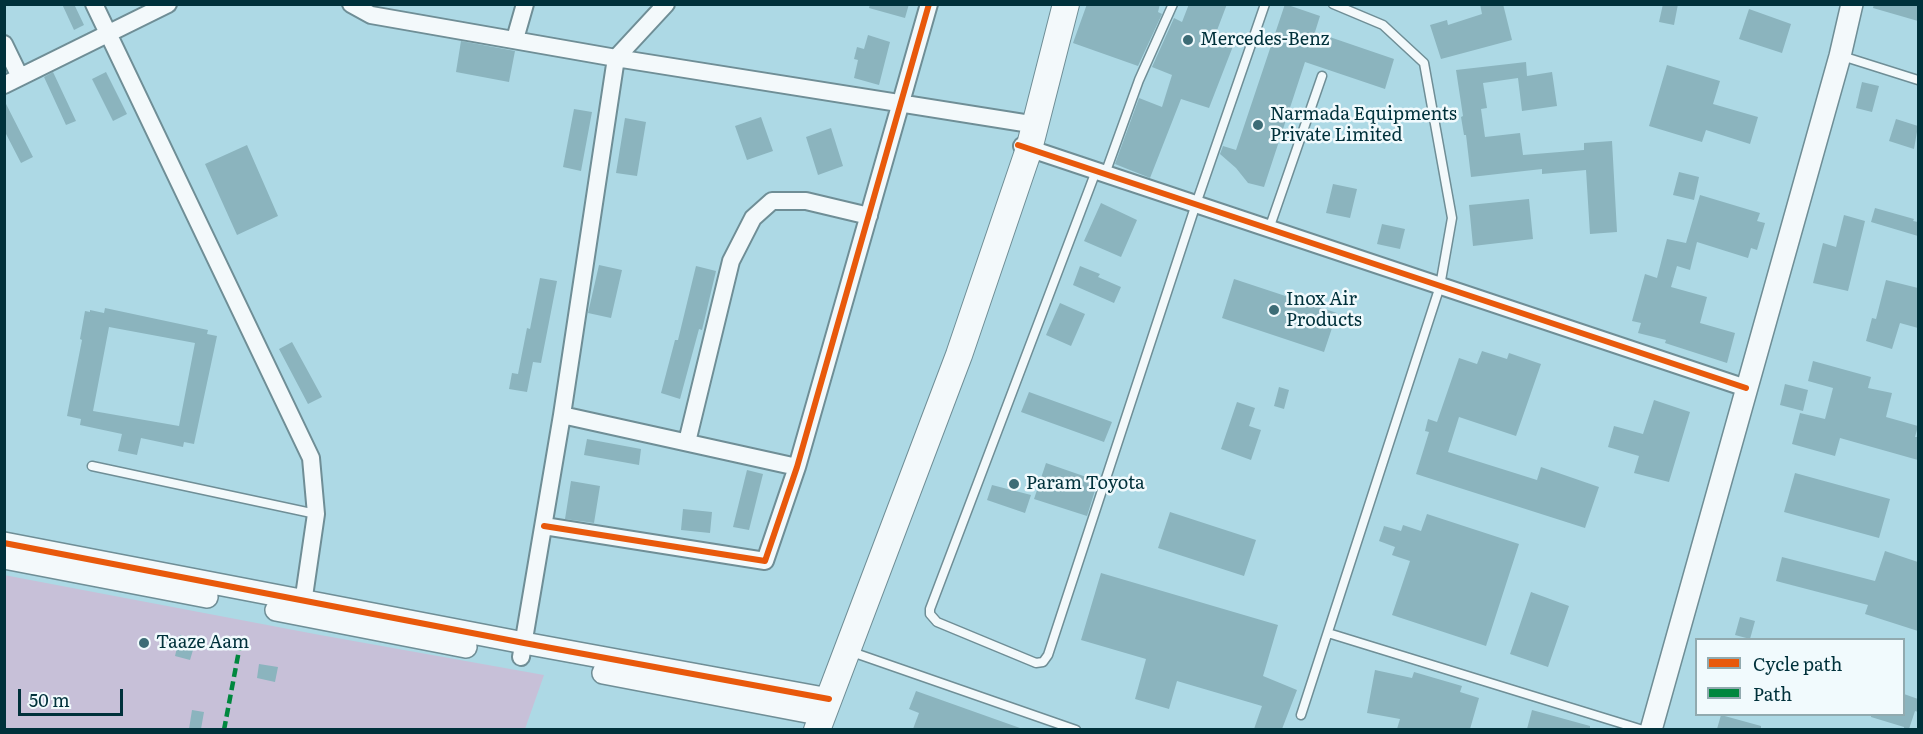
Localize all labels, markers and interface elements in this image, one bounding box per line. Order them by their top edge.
place label: Mercedes-Benz [1200,29,1330,51]
marker: Mercedes-Benz [1181,33,1195,47]
place label: Narmada Equipments Private Limited [1270,104,1457,146]
marker: Narmada Equipments Private Limited [1251,118,1265,132]
place label: Inox Air Products [1286,289,1362,332]
marker: Inox Air Products [1267,303,1281,317]
place label: Param Toyota [1026,473,1145,495]
marker: Param Toyota [1007,477,1021,491]
place label: Taaze Aam [156,632,249,654]
marker: Taaze Aam [137,636,151,650]
legend [1695,638,1905,716]
text: Cycle path [1753,650,1842,677]
scale bar [21,677,126,715]
text: Path [1753,680,1792,707]
text: 50 m [29,686,70,713]

